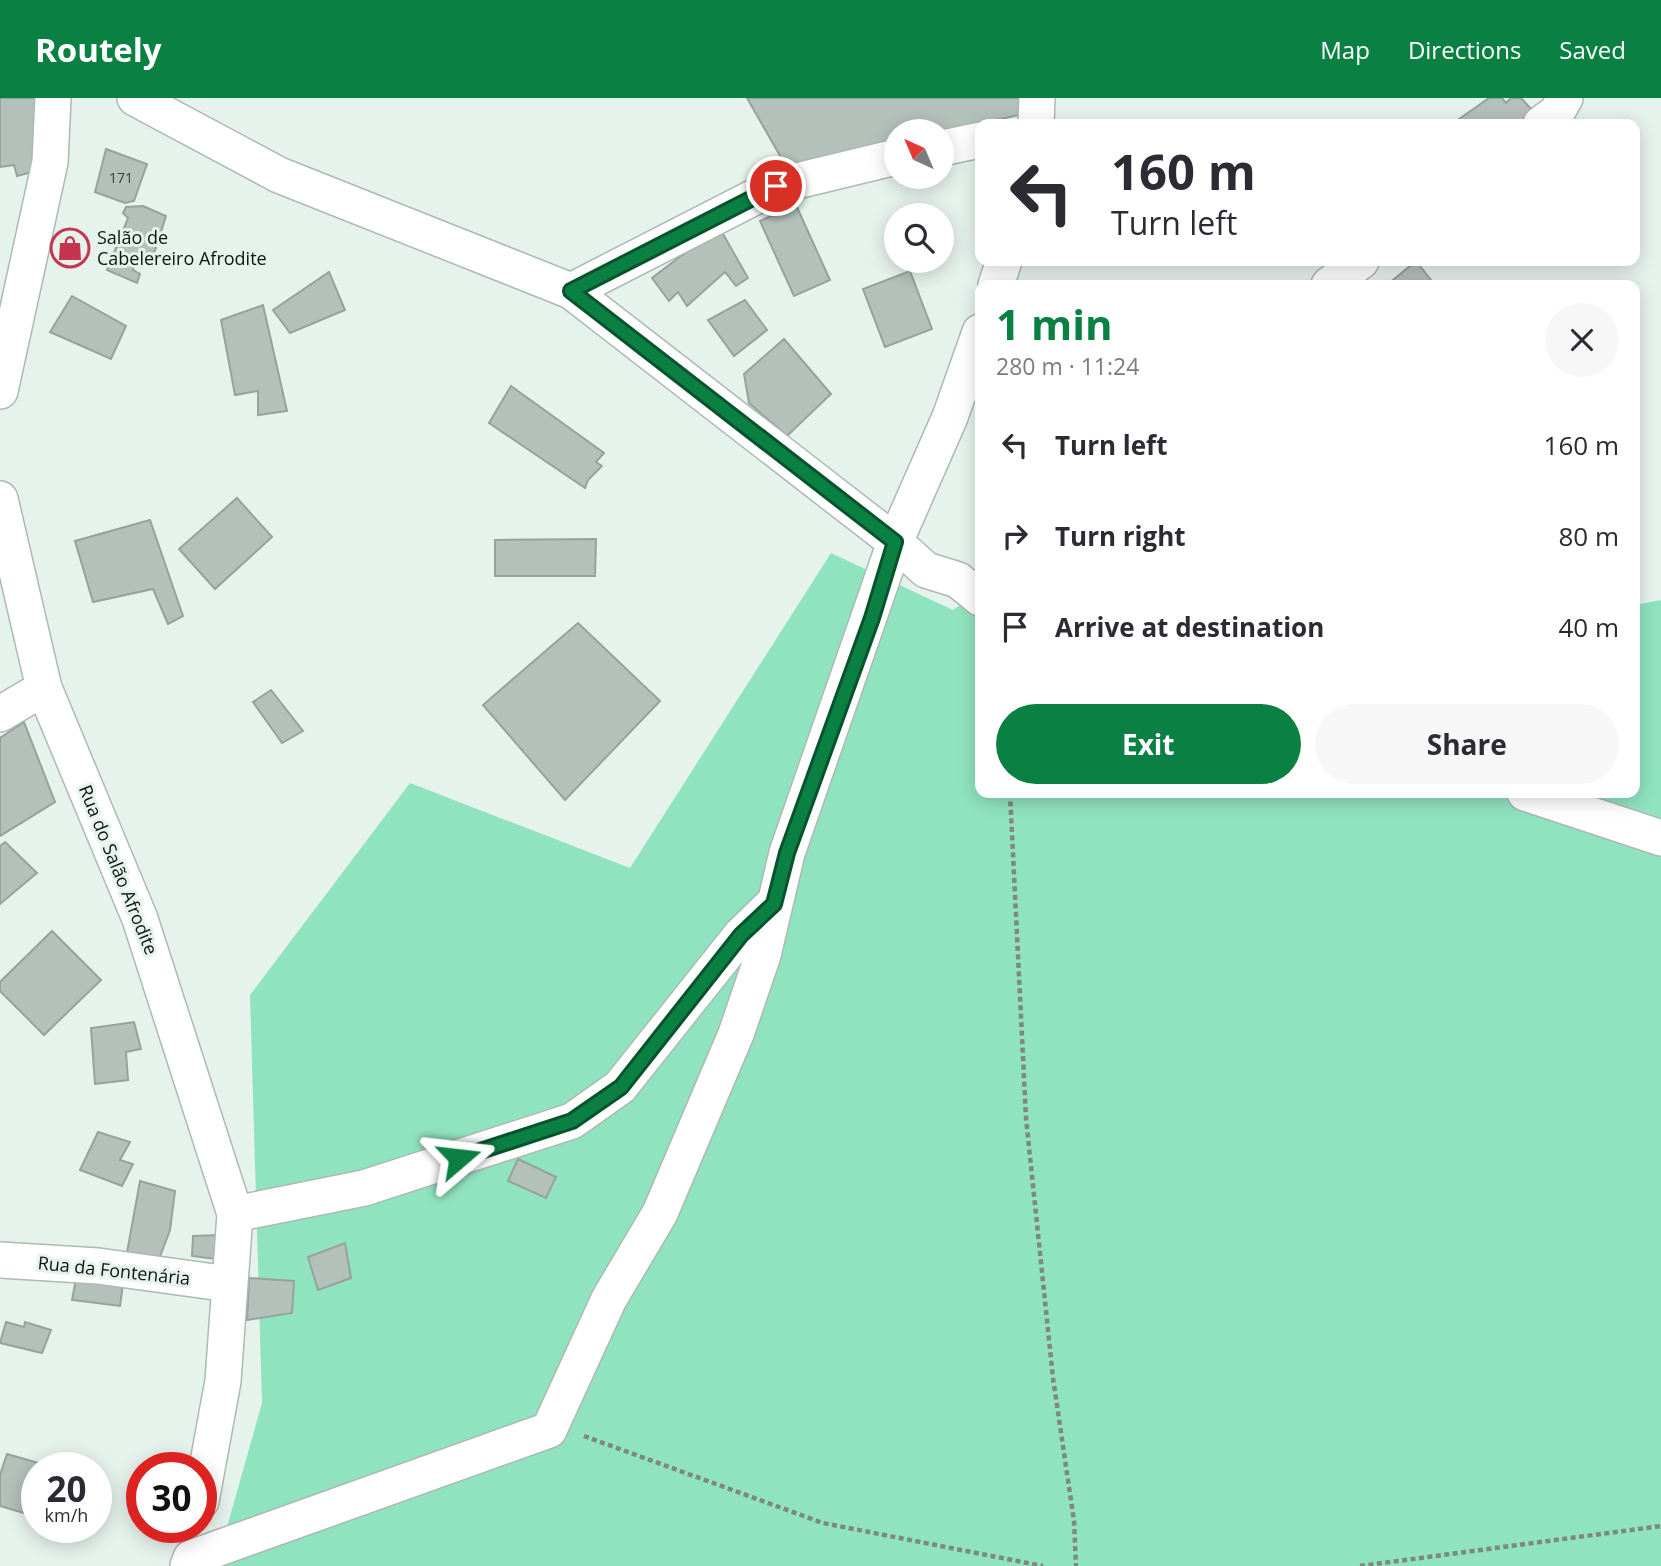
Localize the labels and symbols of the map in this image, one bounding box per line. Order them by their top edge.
north arrow [884,119,954,189]
pin [746,156,806,216]
house number: 171 [109,168,133,187]
place label: Salão de Cabelereiro Afrodite [97,225,267,270]
shop icon: Salão de Cabelereiro Afrodite [49,227,91,269]
street label: Rua do Salão Afrodite [74,781,164,958]
position arrow [422,1121,496,1195]
street label: Rua da Fontenária [37,1250,192,1290]
speed limit sign: 30 [126,1452,217,1543]

